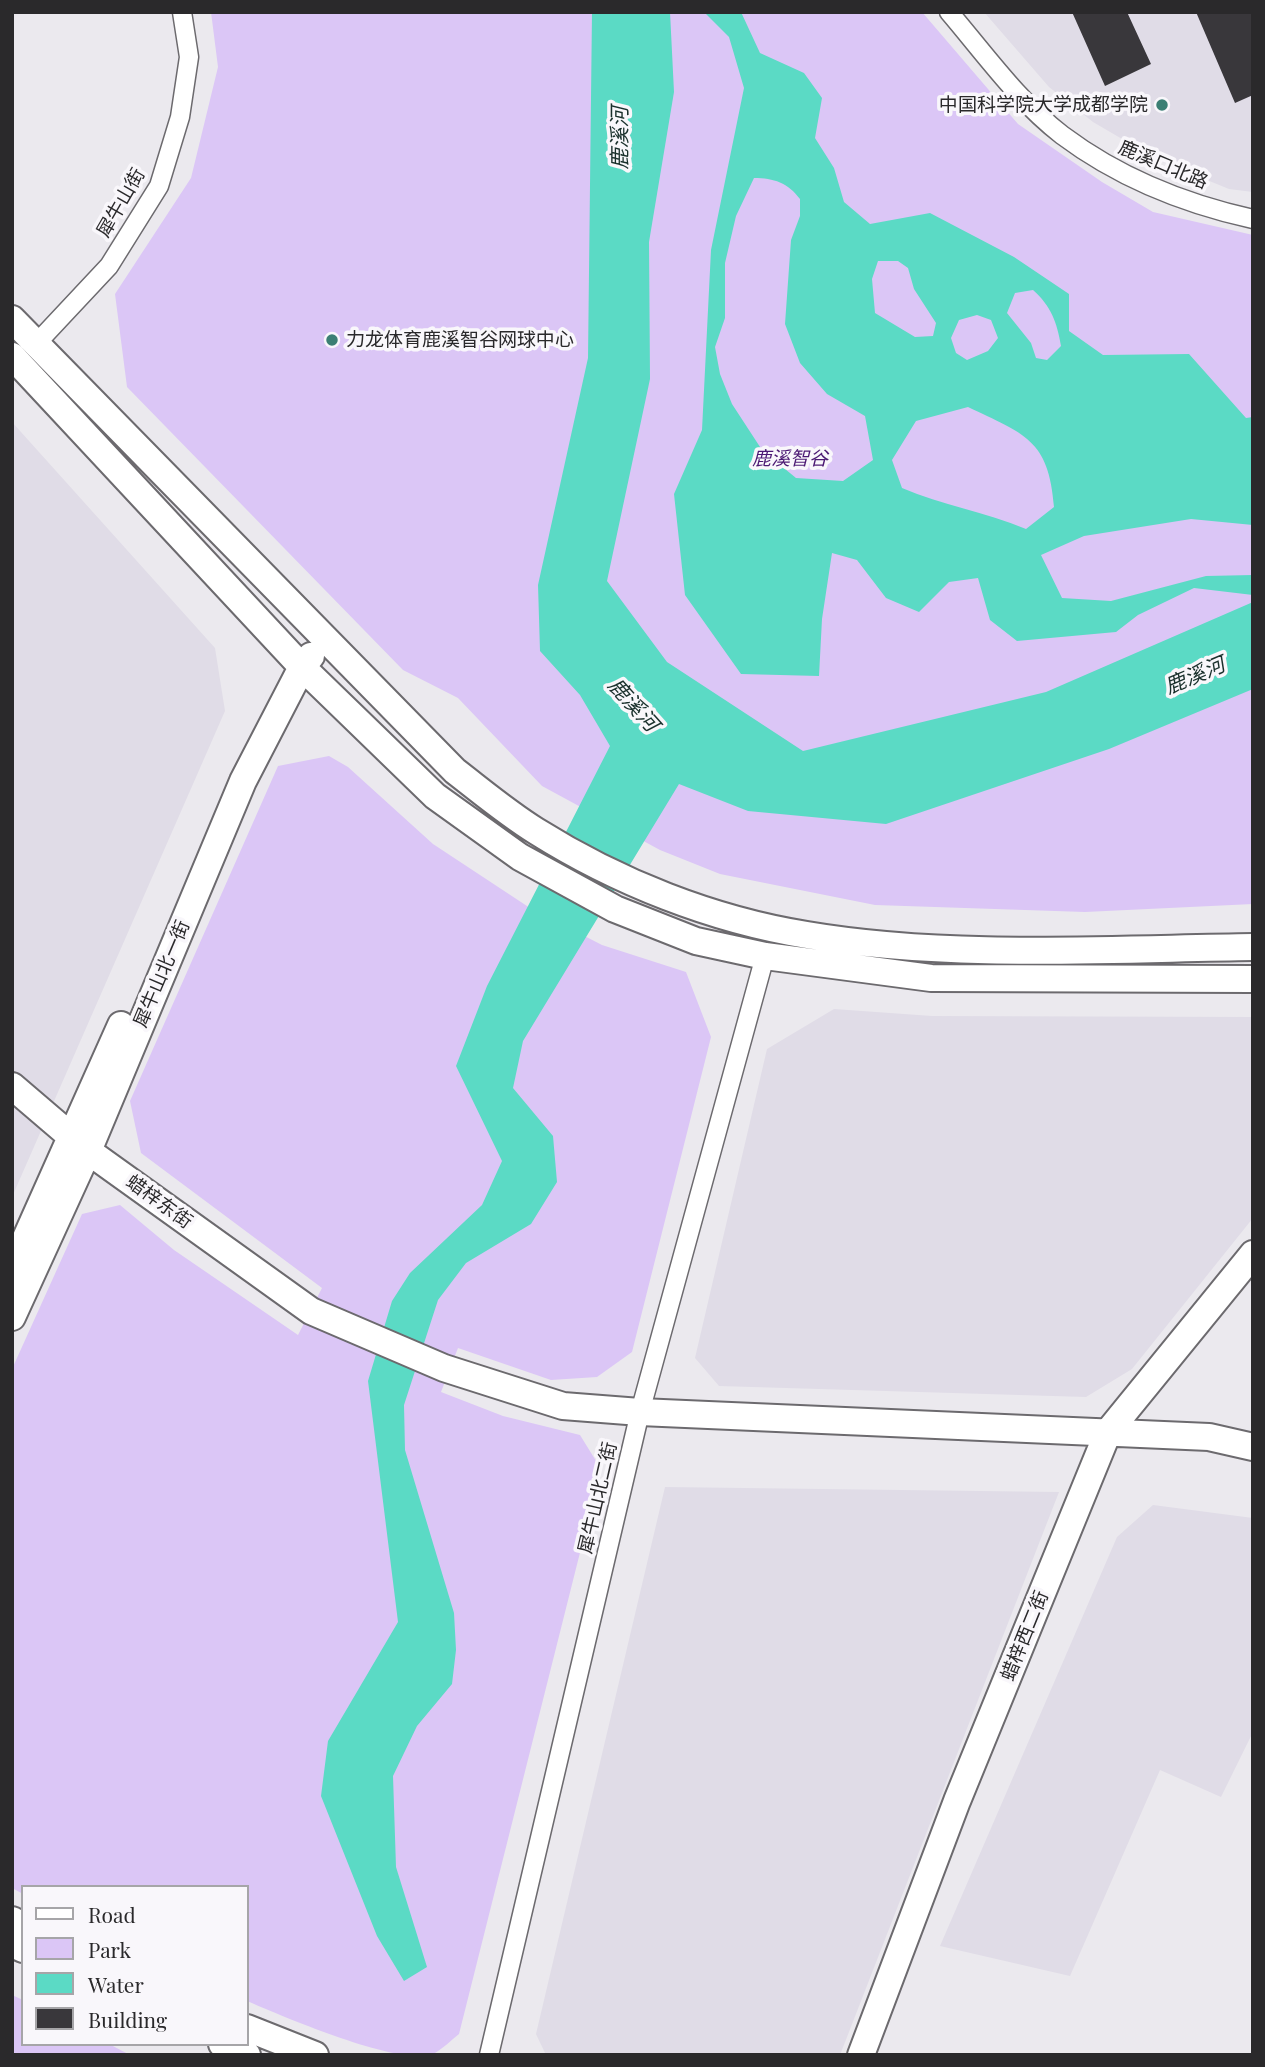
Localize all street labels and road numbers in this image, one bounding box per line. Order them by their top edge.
street label: 鹿溪口北路 [1115,136,1211,194]
street label: 犀牛山街 [92,164,150,242]
street label: 犀牛山北一街 [129,917,195,1031]
street label: 蜡梓东街 [122,1170,196,1234]
street label: 犀牛山北二街 [574,1440,622,1556]
street label: 蜡梓西二街 [997,1588,1053,1684]

